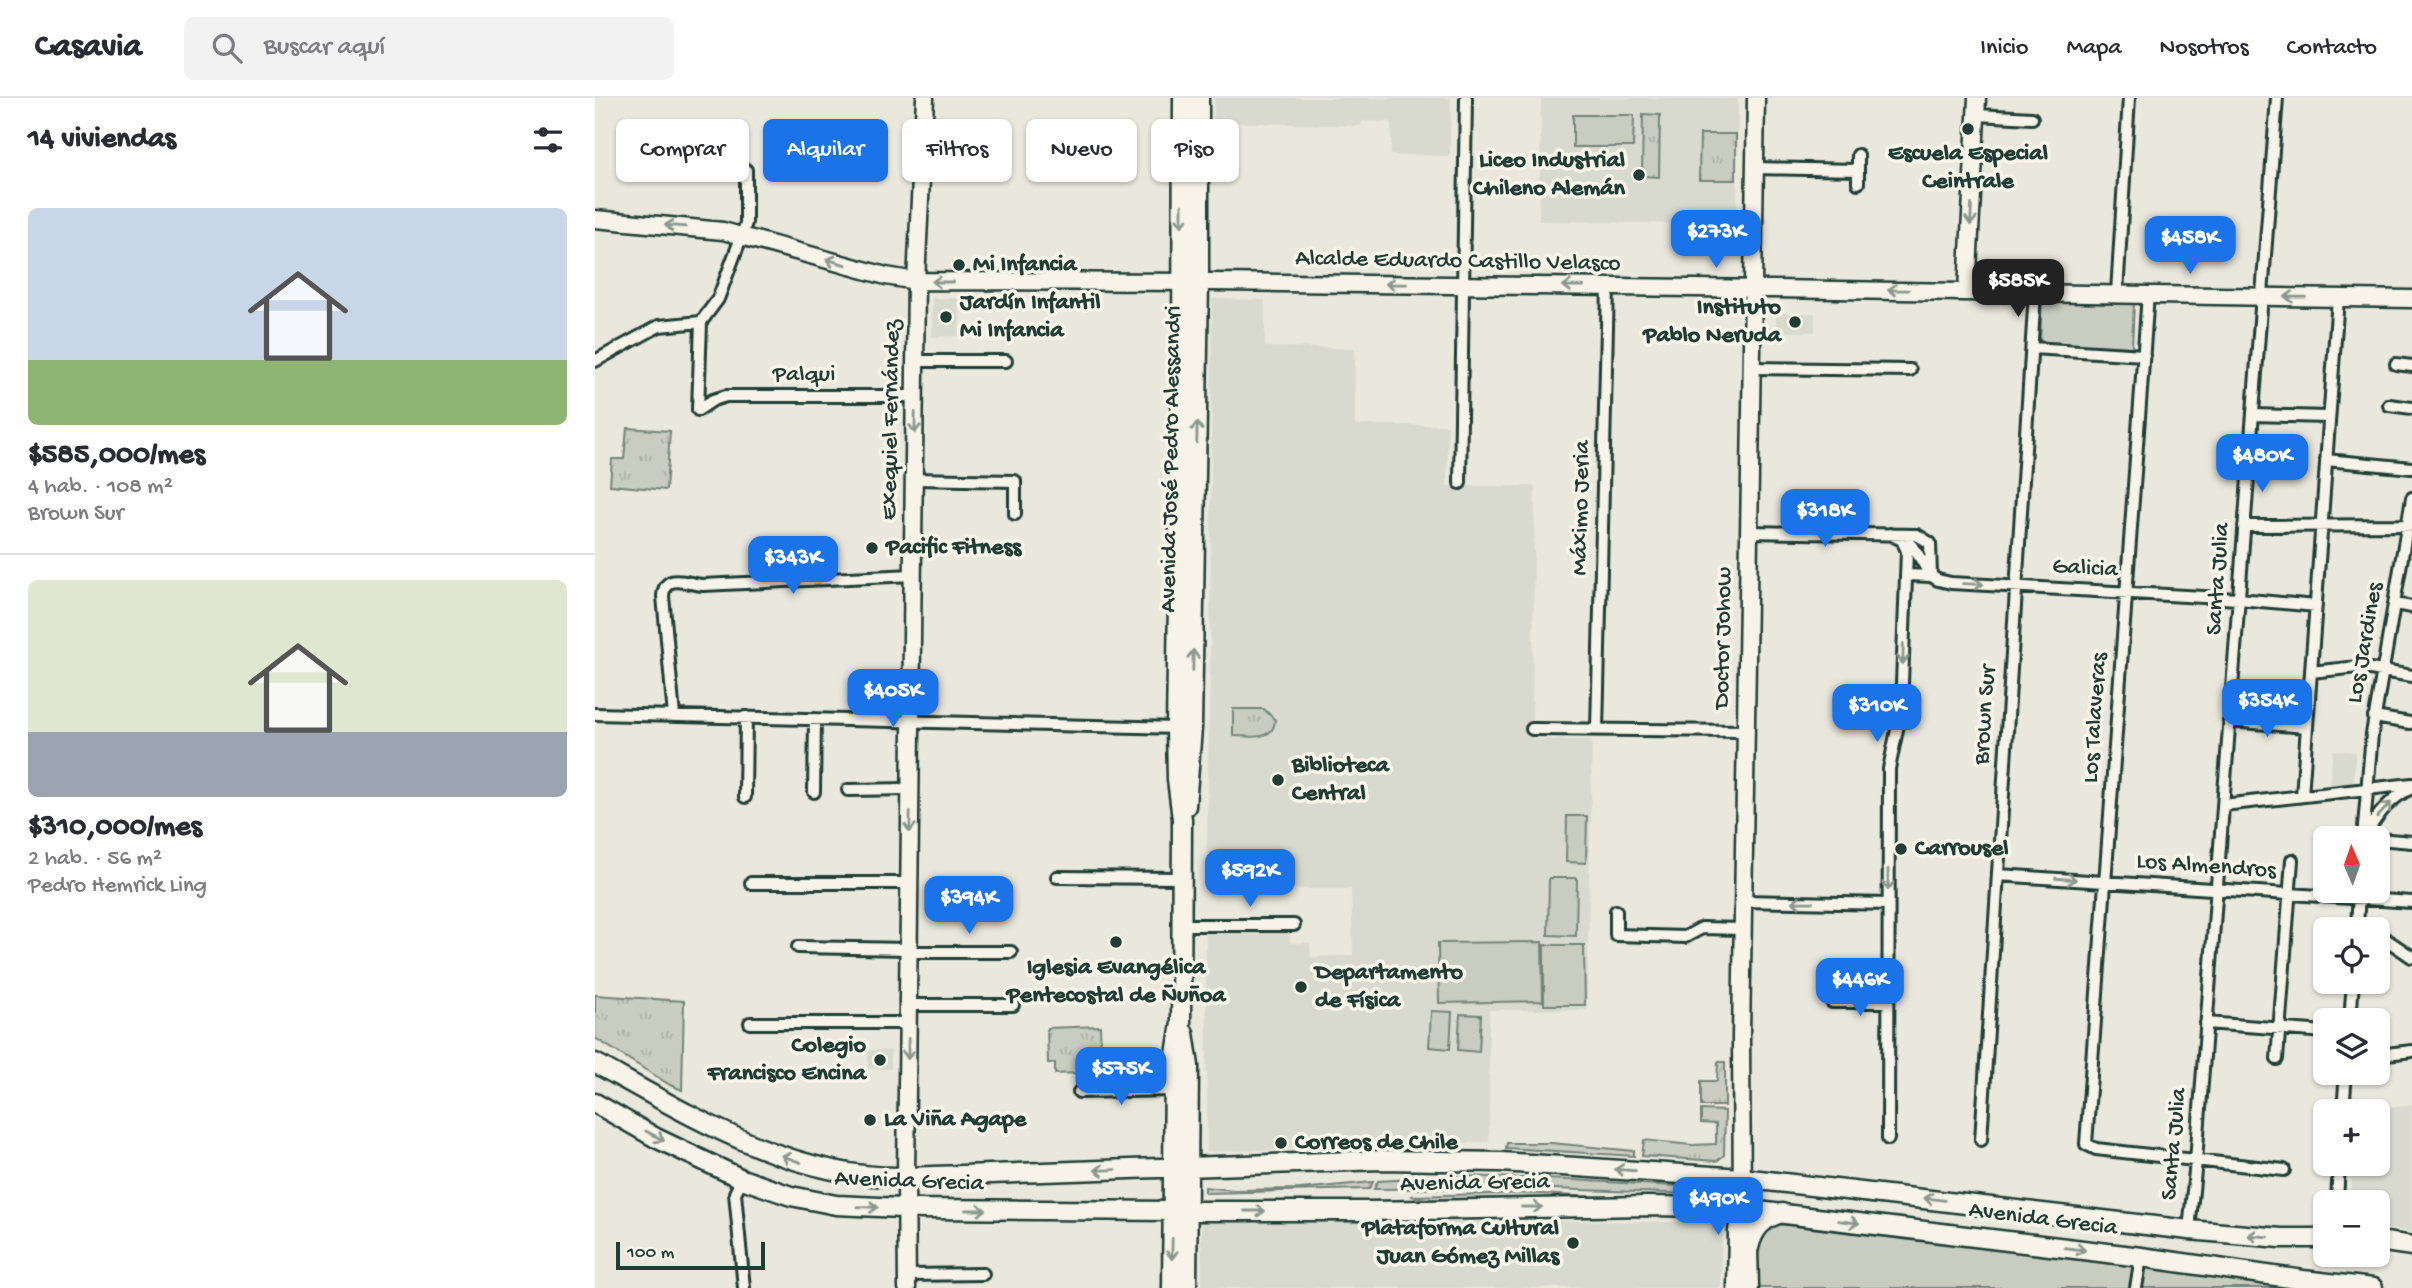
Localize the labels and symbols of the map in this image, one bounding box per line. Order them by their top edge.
marker: Escuela Especial Ceintrale [1960,121,1976,137]
place label: Escuela Especial Ceintrale [1888,140,2048,197]
place label: Liceo Industrial Chileno Alemán [1473,147,1626,204]
marker: Liceo Industrial Chileno Alemán [1631,167,1647,183]
one-way arrow [1964,203,1977,226]
one-way arrow [1175,204,1189,227]
pin: $273K [1667,211,1765,270]
pin: $458K [2141,216,2239,276]
one-way arrow [664,219,687,232]
street label: Alcalde Eduardo Castillo Velasco [1295,245,1621,279]
place label: Mi Infancia [973,251,1078,280]
one-way arrow [825,255,848,268]
marker: Mi Infancia [951,257,967,273]
pin: $585K [1969,260,2067,319]
one-way arrow [931,275,954,288]
one-way arrow [1385,277,1408,291]
one-way arrow [1562,279,1585,293]
one-way arrow [1887,283,1910,297]
place label: Jardín Infantil Mi Infancia [959,289,1100,346]
one-way arrow [2284,290,2307,304]
place label: Instituto Pablo Neruda [1641,294,1783,351]
street label: Avenida José Pedro Alessandri [1155,305,1189,613]
marker: Jardín Infantil Mi Infancia [938,309,954,325]
marker: Instituto Pablo Neruda [1787,314,1803,330]
street label: Exequiel Fernández [876,318,908,520]
street label: Palqui [772,361,835,390]
one-way arrow [908,411,921,434]
one-way arrow [1190,421,1203,444]
pin: $480K [2213,434,2311,494]
street label: Máximo Jeria [1566,440,1598,576]
pin: $318K [1776,490,1874,549]
street label: Santa Julia [2201,521,2237,636]
place label: Pacific Fitness [884,534,1022,563]
pin: $343K [744,536,842,596]
marker: Pacific Fitness [864,540,880,556]
street label: Galicia [2051,553,2119,585]
street label: Doctor Johow [1708,566,1740,711]
one-way arrow [1961,578,1984,591]
street label: Los Jardines [2341,579,2391,706]
one-way arrow [1897,643,1910,666]
one-way arrow [1186,649,1199,672]
street label: Los Talaveras [2077,651,2115,784]
street label: Brown Sur [1968,662,2004,767]
pin: $405K [844,670,942,729]
pin: $354K [2218,680,2316,739]
pin: $310K [1828,684,1926,744]
place label: Biblioteca Central [1291,752,1390,809]
marker: Biblioteca Central [1270,772,1286,788]
one-way arrow [2375,801,2392,819]
one-way arrow [903,810,917,833]
north arrow [2313,826,2391,903]
place label: Carrousel [1915,835,2009,864]
marker: Carrousel [1893,841,1909,857]
street label: Los Almendros [2135,848,2278,886]
pin: $592K [1201,850,1299,909]
one-way arrow [1882,869,1895,892]
one-way arrow [2054,873,2077,886]
pin: $394K [920,876,1018,936]
one-way arrow [1791,895,1814,909]
marker: Iglesia Evangélica Pentecostal de Ñuñoa [1108,934,1124,950]
place label: Iglesia Evangélica Pentecostal de Ñuñoa [1005,954,1227,1011]
pin: $446K [1811,958,1909,1018]
place label: Departamento de Física [1313,959,1463,1016]
marker: Departamento de Física [1293,979,1309,995]
place label: Colegio Francisco Encina [707,1032,868,1089]
one-way arrow [901,1037,914,1060]
pin: $575K [1072,1048,1170,1107]
marker: Colegio Francisco Encina [872,1052,888,1068]
street label: Santa Julia [2156,1086,2194,1201]
place label: La Viña Agape [884,1106,1028,1135]
marker: La Viña Agape [862,1112,878,1128]
place label: Correos de Chile [1295,1129,1459,1158]
one-way arrow [644,1130,664,1144]
marker: Correos de Chile [1273,1135,1289,1151]
one-way arrow [781,1152,803,1164]
one-way arrow [1614,1163,1636,1176]
one-way arrow [1093,1164,1116,1177]
street label: Avenida Grecia [834,1165,985,1199]
street label: Avenida Grecia [1400,1168,1551,1200]
pin: $490K [1669,1178,1767,1237]
one-way arrow [1923,1193,1946,1206]
street label: Avenida Grecia [1967,1196,2120,1244]
one-way arrow [1520,1200,1543,1214]
one-way arrow [856,1201,879,1214]
one-way arrow [964,1203,987,1217]
one-way arrow [1244,1204,1267,1217]
place label: Plataforma Cultural Juan Gómez Millas [1360,1215,1560,1272]
one-way arrow [1837,1215,1860,1228]
one-way arrow [2247,1229,2269,1242]
marker: Plataforma Cultural Juan Gómez Millas [1565,1235,1581,1251]
one-way arrow [1165,1238,1179,1261]
scale bar [616,1239,765,1271]
one-way arrow [2063,1243,2086,1256]

